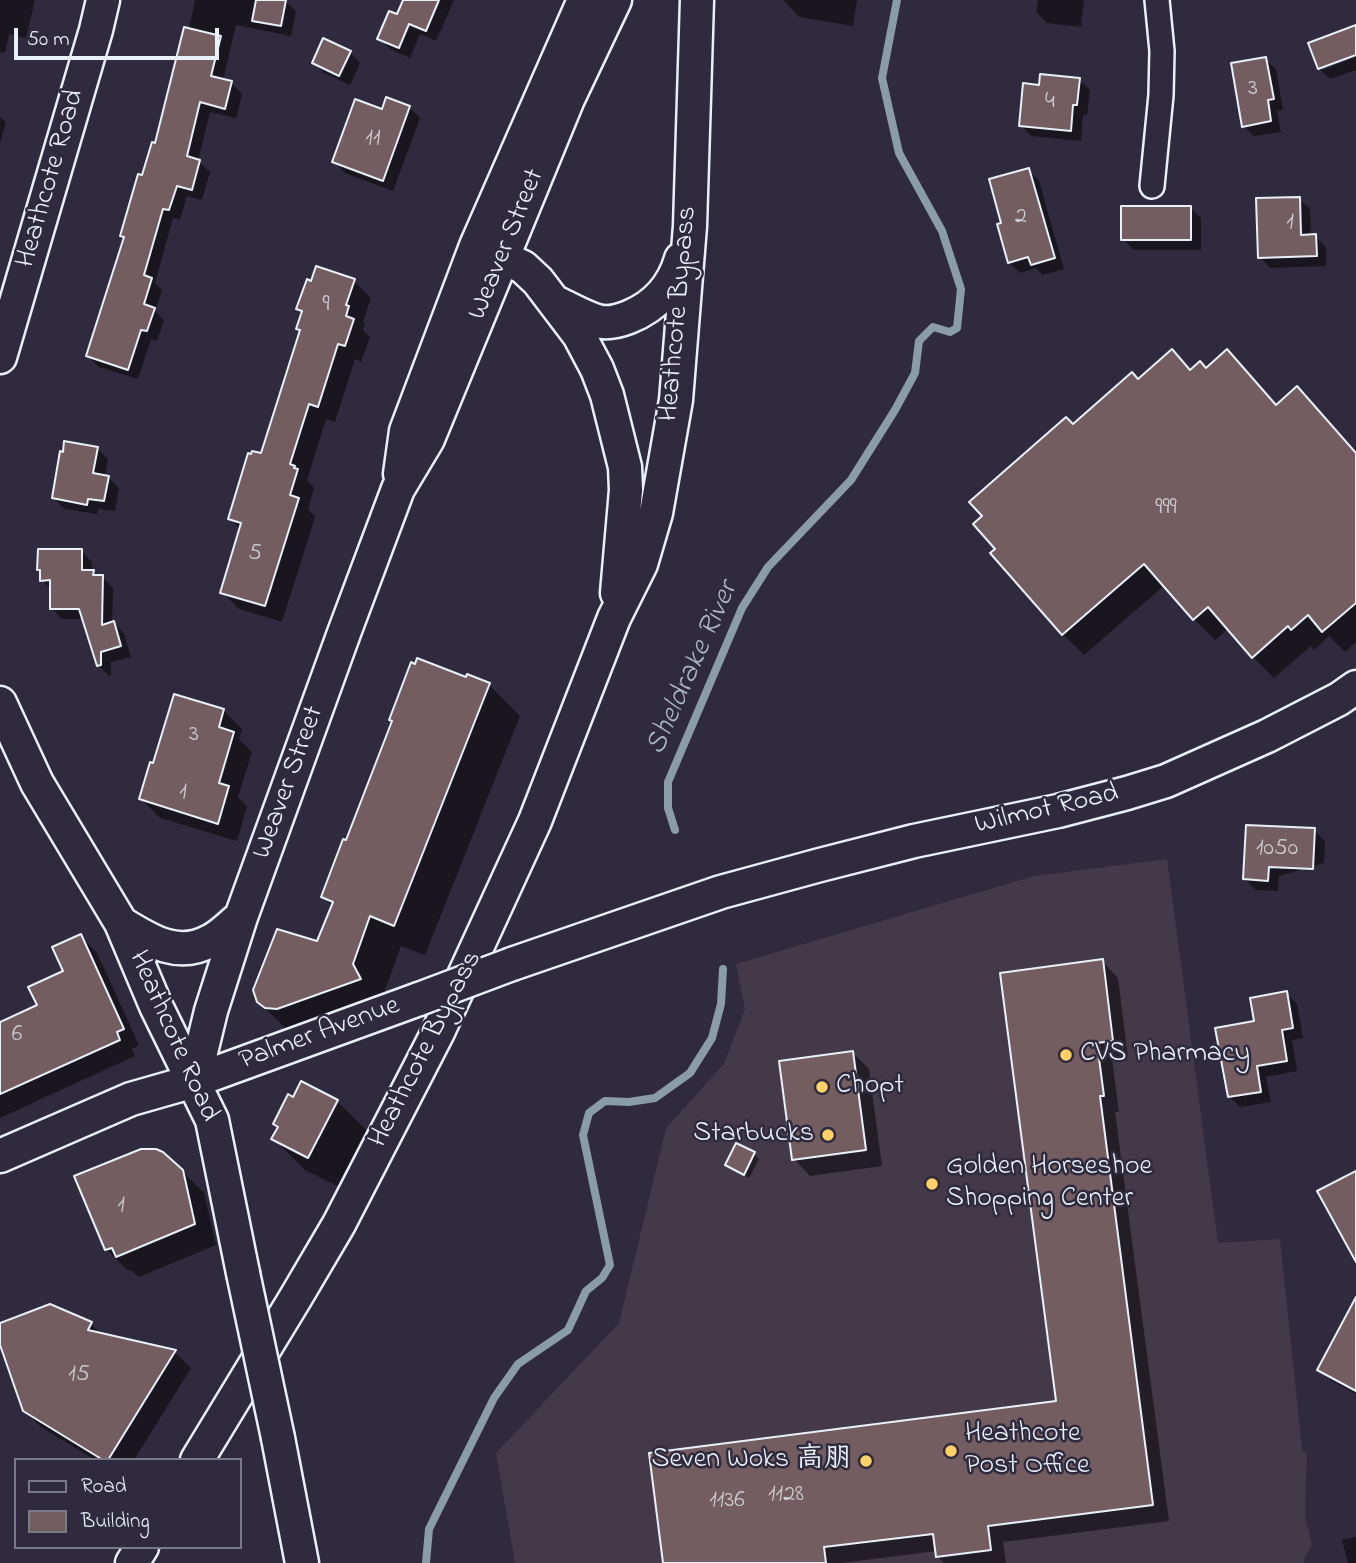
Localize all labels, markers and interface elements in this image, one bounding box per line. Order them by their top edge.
scale bar [18,14,222,58]
text: 50 m [27,25,70,55]
house number: 3 [1248,76,1258,104]
street label: Heathcote Road [11,86,93,272]
house number: 4 [1045,89,1055,117]
house number: 11 [365,126,381,154]
street label: Weaver Street [462,165,554,325]
house number: 2 [1015,204,1027,232]
street label: Heathcote Bypass [654,205,706,423]
house number: 1 [1286,210,1294,238]
house number: 9 [322,292,330,320]
house number: 999 [1155,495,1177,523]
house number: 5 [248,541,262,569]
water label: Sheldrake River [640,577,748,761]
street label: Weaver Street [247,702,333,864]
house number: 3 [189,722,199,750]
street label: Wilmot Road [972,778,1122,844]
house number: 1 [179,780,187,808]
house number: 1050 [1256,836,1298,864]
street label: Heathcote Road [119,946,225,1128]
street label: Heathcote Bypass [363,946,491,1154]
street label: Palmer Avenue [235,990,405,1080]
house number: 6 [12,1022,22,1050]
place label: CVS Pharmacy [1080,1038,1250,1072]
marker: CVS Pharmacy [1058,1047,1074,1063]
place label: Chopt [836,1070,904,1104]
marker: Chopt [814,1079,830,1095]
place label: Starbucks [693,1118,814,1152]
marker: Starbucks [820,1127,836,1143]
place label: Golden Horseshoe Shopping Center [946,1151,1152,1217]
marker: Golden Horseshoe Shopping Center [924,1176,940,1192]
house number: 1 [117,1193,125,1221]
house number: 15 [68,1362,90,1390]
place label: Heathcote Post Office [965,1418,1090,1484]
marker: Heathcote Post Office [943,1443,959,1459]
place label: Seven Woks 高朋 [652,1444,852,1478]
marker: Seven Woks 高朋 [858,1453,874,1469]
legend [14,1458,242,1549]
text: Road [81,1472,127,1502]
house number: 1128 [768,1482,804,1510]
house number: 1136 [709,1488,745,1516]
text: Building [81,1507,150,1537]

